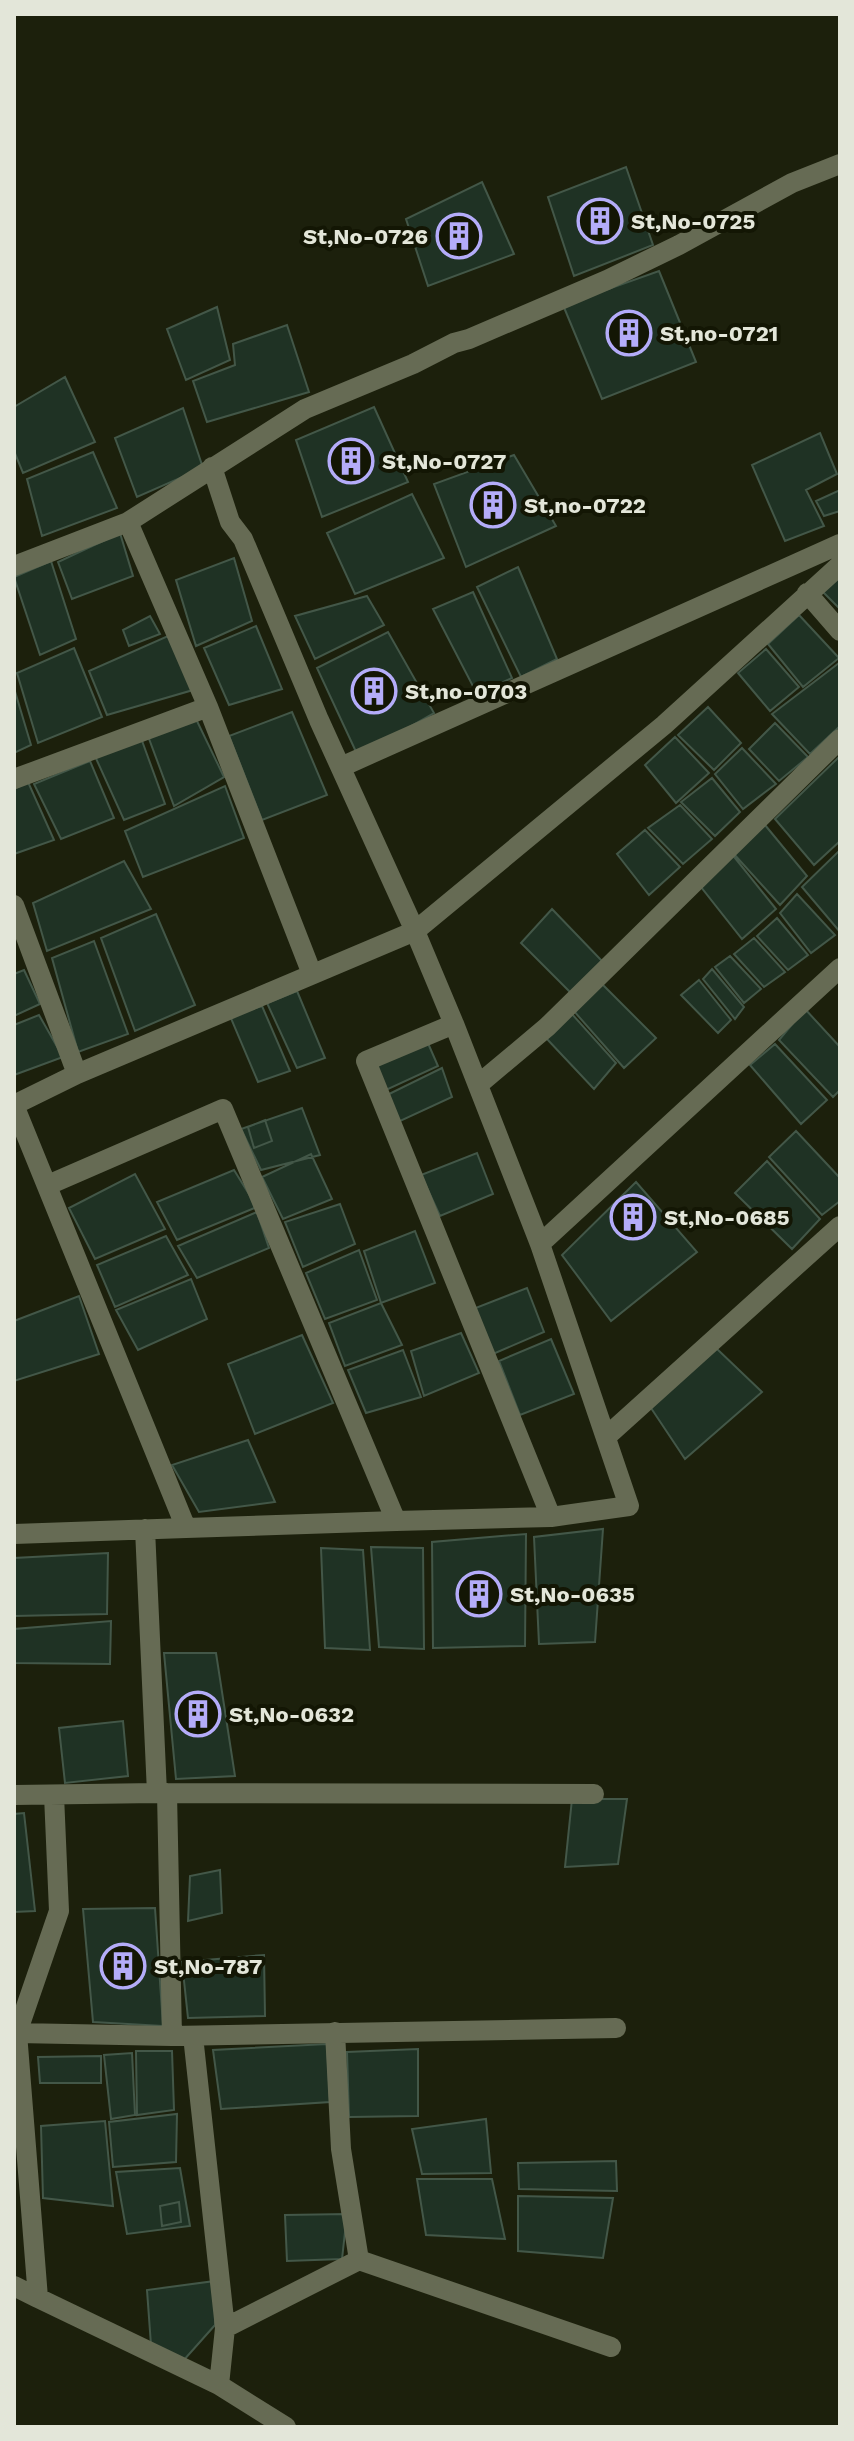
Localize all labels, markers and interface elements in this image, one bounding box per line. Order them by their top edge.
building icon: St,No-0725 [576,197,624,245]
place label: St,No-0725 [631,209,755,234]
building icon: St,No-0726 [435,212,483,260]
place label: St,No-0726 [303,224,428,249]
building icon: St,no-0721 [605,309,653,357]
place label: St,no-0721 [660,321,778,346]
building icon: St,No-0727 [327,437,375,485]
place label: St,No-0727 [382,449,506,474]
building icon: St,no-0722 [469,481,517,529]
place label: St,no-0722 [524,493,646,518]
building icon: St,no-0703 [350,667,398,715]
place label: St,no-0703 [405,679,527,704]
building icon: St,No-0685 [609,1193,657,1241]
place label: St,No-0685 [664,1205,790,1230]
building icon: St,No-0635 [455,1570,503,1618]
place label: St,No-0635 [510,1582,635,1607]
building icon: St,No-0632 [174,1690,222,1738]
place label: St,No-0632 [229,1702,354,1727]
building icon: St,No-787 [99,1942,147,1990]
place label: St,No-787 [154,1954,262,1979]

